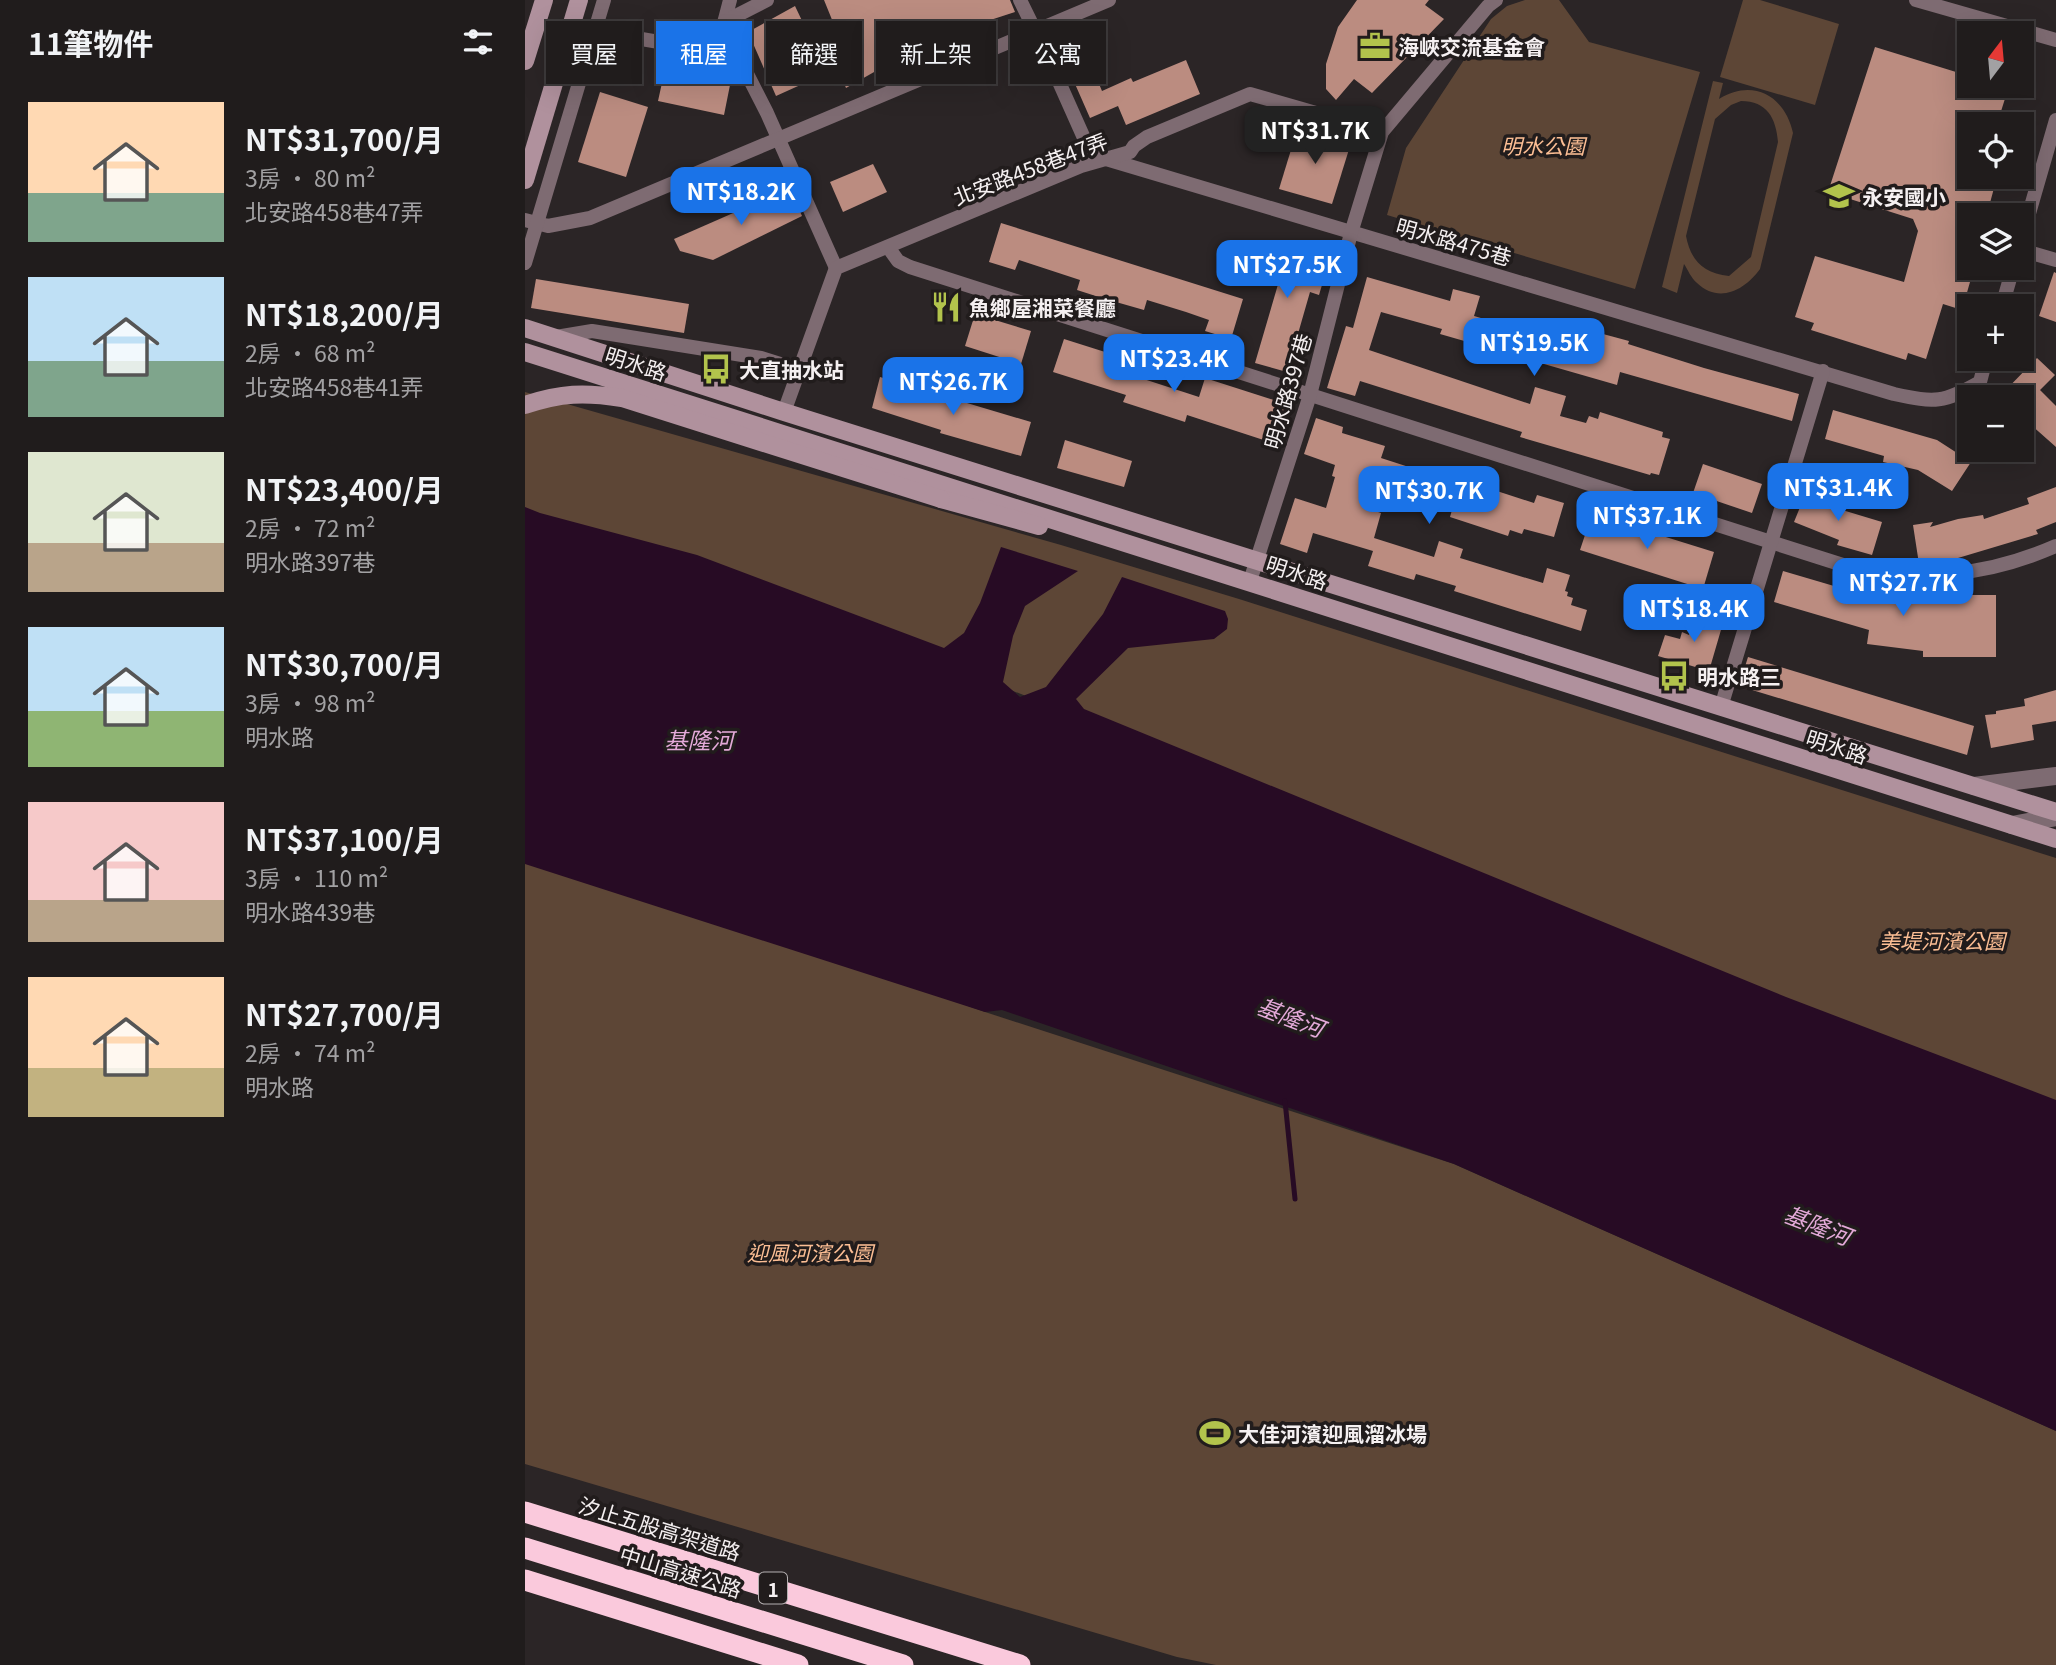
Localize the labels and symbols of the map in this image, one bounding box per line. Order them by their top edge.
north arrow [1957,21,2033,98]
office icon: 海峽交流基金會 [1358,29,1392,63]
place label: 海峽交流基金會 [1398,31,1545,61]
pin: NT$31.7K [1243,106,1387,166]
street label: 北安路458巷47弄 [948,125,1112,211]
park label: 明水公園 [1501,130,1588,160]
pin: NT$18.2K [669,168,813,227]
school or university icon: 永安國小 [1822,179,1856,213]
place label: 永安國小 [1862,181,1946,211]
street label: 明水路475巷 [1393,210,1515,272]
pin: NT$27.5K [1215,240,1359,300]
restaurant icon: 魚鄉屋湘菜餐廳 [929,290,963,324]
place label: 魚鄉屋湘菜餐廳 [969,292,1116,322]
pin: NT$19.5K [1462,318,1606,378]
street label: 明水路397巷 [1256,330,1318,452]
pin: NT$23.4K [1102,334,1246,394]
street label: 明水路 [601,339,671,387]
bus stop icon: 大直抽水站 [699,352,733,386]
place label: 大直抽水站 [739,354,844,384]
pin: NT$26.7K [881,358,1025,417]
pin: NT$31.4K [1766,463,1910,523]
pin: NT$30.7K [1357,466,1501,526]
pin: NT$37.1K [1575,491,1719,551]
street label: 明水路 [1262,548,1332,596]
pin: NT$27.7K [1831,558,1975,618]
pin: NT$18.4K [1622,584,1766,644]
bus stop icon: 明水路三 [1657,659,1691,693]
place label: 明水路三 [1697,661,1781,691]
water label: 基隆河 [665,722,738,756]
street label: 明水路 [1802,722,1872,770]
park label: 美堤河濱公園 [1879,925,2008,955]
water label: 基隆河 [1253,988,1333,1046]
water label: 基隆河 [1780,1196,1860,1254]
park label: 迎風河濱公園 [747,1237,876,1267]
sports icon: 大佳河濱迎風溜冰場 [1198,1416,1232,1450]
place label: 大佳河濱迎風溜冰場 [1238,1418,1427,1448]
street label: 汐止五股高架道路 [575,1489,745,1567]
street label: 中山高速公路 [616,1538,746,1604]
road number: 1 [759,1572,787,1604]

